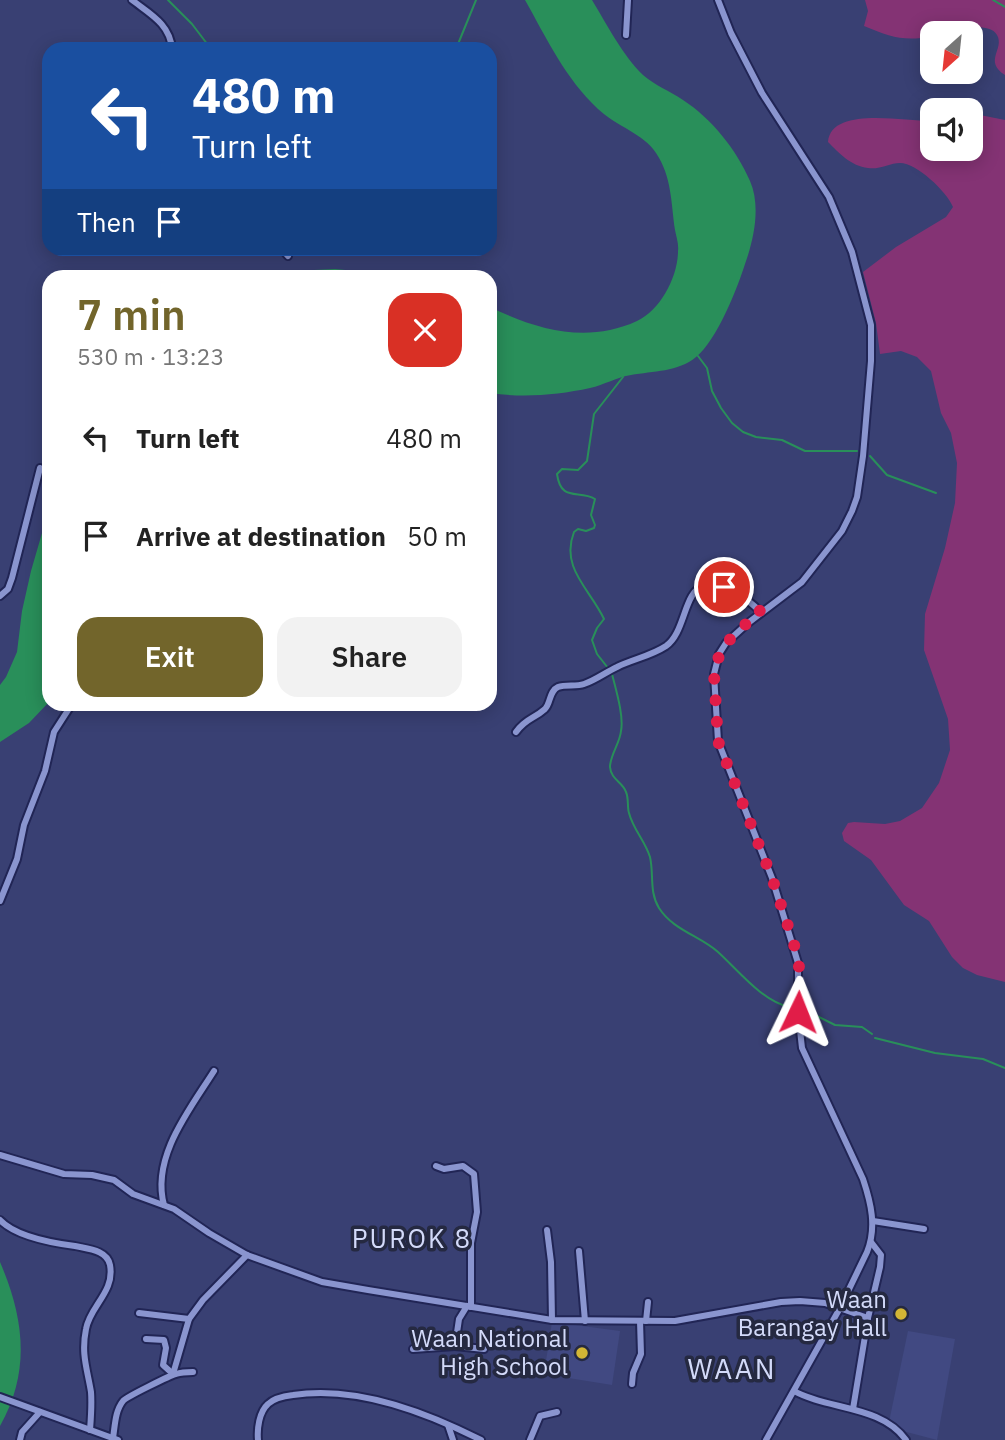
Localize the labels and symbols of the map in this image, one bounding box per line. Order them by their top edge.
north arrow [920,21,984,84]
pin [694,557,754,617]
position arrow [761,975,835,1049]
district label: PUROK 8 [352,1221,472,1255]
place label: Waan Barangay Hall [738,1283,887,1343]
marker: Waan Barangay Hall [893,1306,909,1322]
place label: Waan National High School [411,1322,568,1382]
marker: Waan National High School [574,1345,590,1361]
district label: WAAN [688,1350,776,1387]

